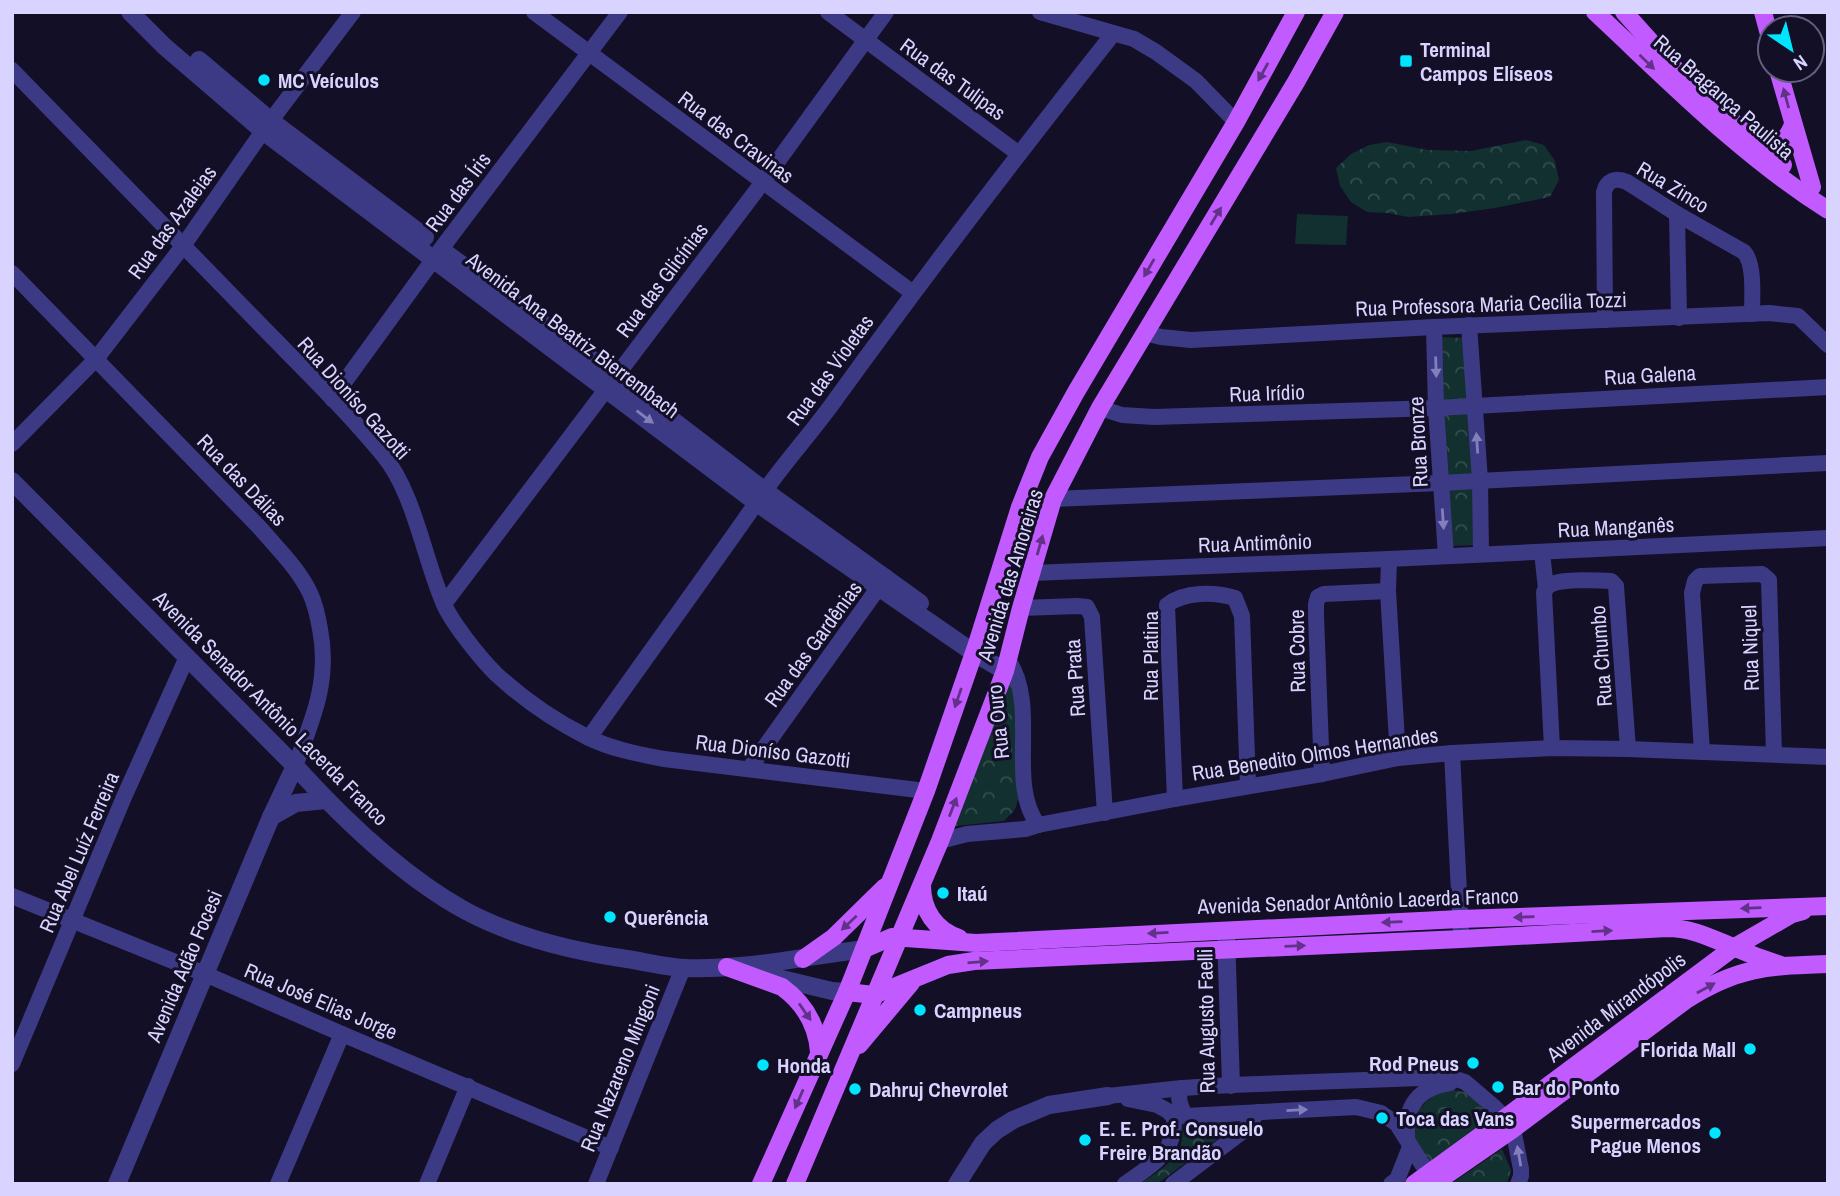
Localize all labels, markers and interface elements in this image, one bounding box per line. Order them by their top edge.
north arrow [1756,14,1826,84]
street label: Rua Bragança Paulista [1648,28,1801,166]
street label: Rua das Tulipas [894,31,1012,127]
place label: Terminal Campos Elíseos [1420,35,1553,88]
text: N [1789,49,1813,77]
marker: Terminal Campos Elíseos [1398,53,1414,69]
one-way arrow [1638,53,1655,70]
one-way arrow [1258,62,1269,82]
place label: MC Veículos [278,66,379,95]
marker: MC Veículos [256,72,272,88]
street label: Rua das Cravinas [672,84,800,190]
one-way arrow [1780,87,1791,109]
street label: Rua das Íris [418,146,498,238]
street label: Rua Zinco [1631,154,1715,220]
street label: Rua das Azaleias [121,159,223,285]
one-way arrow [1209,206,1222,225]
street label: Rua das Glicínias [609,217,715,343]
street label: Avenida Ana Beatriz Bierrembach [460,245,686,425]
one-way arrow [1142,259,1155,278]
street label: Rua Professora Maria Cecília Tozzi [1355,285,1627,323]
street label: Rua das Violetas [780,309,880,431]
street label: Rua Dioníso Gazotti [291,330,417,466]
one-way arrow [1430,357,1442,379]
street label: Rua Galena [1603,358,1697,392]
street label: Rua Irídio [1229,377,1305,409]
street label: Rua Bronze [1401,396,1435,488]
one-way arrow [636,410,654,424]
street label: Rua das Dálias [191,428,293,532]
one-way arrow [1471,431,1482,453]
street label: Avenida das Amoreiras [970,485,1050,666]
one-way arrow [1438,509,1449,531]
street label: Rua Manganês [1557,509,1675,545]
street label: Rua Antimônio [1198,527,1312,559]
one-way arrow [1035,534,1045,555]
street label: Rua das Gardênias [757,575,869,713]
street label: Avenida Senador Antônio Lacerda Franco [146,583,395,832]
street label: Rua Chumbo [1583,604,1619,708]
street label: Rua Niquel [1734,604,1766,692]
street label: Rua Cobre [1282,609,1312,693]
street label: Rua Platina [1136,611,1165,701]
street label: Rua Prata [1058,638,1092,718]
street label: Rua Ouro [980,683,1016,761]
one-way arrow [952,688,963,709]
street label: Rua Benedito Olmos Hernandes [1190,720,1440,788]
street label: Rua Dioníso Gazotti [694,727,852,775]
street label: Rua Abel Luíz Ferreira [32,767,126,937]
one-way arrow [947,796,958,817]
place label: Itaú [957,879,988,908]
street label: Avenida Senador Antônio Lacerda Franco [1196,881,1519,921]
marker: Itaú [935,885,951,901]
street label: Avenida Adão Focesi [138,886,229,1047]
place label: Querência [624,903,709,932]
one-way arrow [1740,903,1762,914]
marker: Querência [602,909,618,925]
one-way arrow [1512,911,1534,922]
one-way arrow [841,915,858,931]
one-way arrow [1380,917,1402,928]
one-way arrow [1592,926,1614,937]
one-way arrow [1147,928,1169,939]
one-way arrow [1284,941,1306,952]
street label: Avenida Mirandópolis [1540,945,1692,1070]
street label: Rua Augusto Faelli [1190,948,1222,1094]
street label: Rua José Elias Jorge [240,956,402,1046]
one-way arrow [967,956,989,967]
street label: Rua Nazareno Mingoni [573,980,667,1156]
one-way arrow [1696,982,1716,994]
place label: Campneus [934,996,1022,1025]
marker: Campneus [912,1002,928,1018]
one-way arrow [798,1003,812,1021]
place label: Florida Mall [1640,1035,1736,1064]
marker: Florida Mall [1742,1041,1758,1057]
place label: Rod Pneus [1369,1049,1459,1078]
place label: Honda [777,1051,831,1080]
marker: Rod Pneus [1465,1055,1481,1071]
marker: Honda [755,1057,771,1073]
place label: Bar do Ponto [1512,1073,1620,1102]
place label: Dahruj Chevrolet [869,1075,1008,1104]
marker: Bar do Ponto [1490,1079,1506,1095]
marker: Dahruj Chevrolet [847,1081,863,1097]
one-way arrow [793,1088,804,1109]
one-way arrow [1286,1104,1308,1115]
place label: Toca das Vans [1396,1104,1514,1133]
place label: Supermercados Pague Menos [1571,1107,1701,1160]
marker: Toca das Vans [1374,1110,1390,1126]
place label: E. E. Prof. Consuelo Freire Brandão [1099,1114,1264,1167]
marker: Supermercados Pague Menos [1707,1125,1723,1141]
marker: E. E. Prof. Consuelo Freire Brandão [1077,1132,1093,1148]
one-way arrow [1513,1145,1524,1167]

